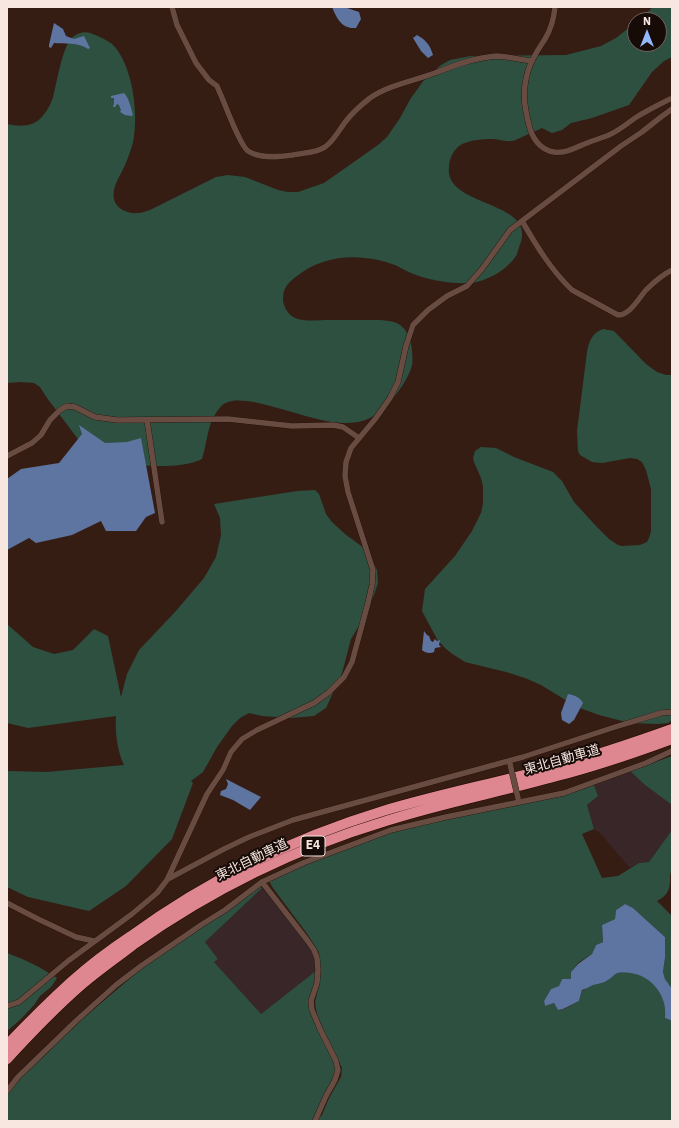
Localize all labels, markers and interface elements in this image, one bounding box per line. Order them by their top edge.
north arrow [627,12,667,52]
text: N [643,14,651,28]
street label: 東北自動車道 [522,742,602,778]
street label: 東北自動車道 [214,836,290,884]
road number: E4 [301,836,325,856]

